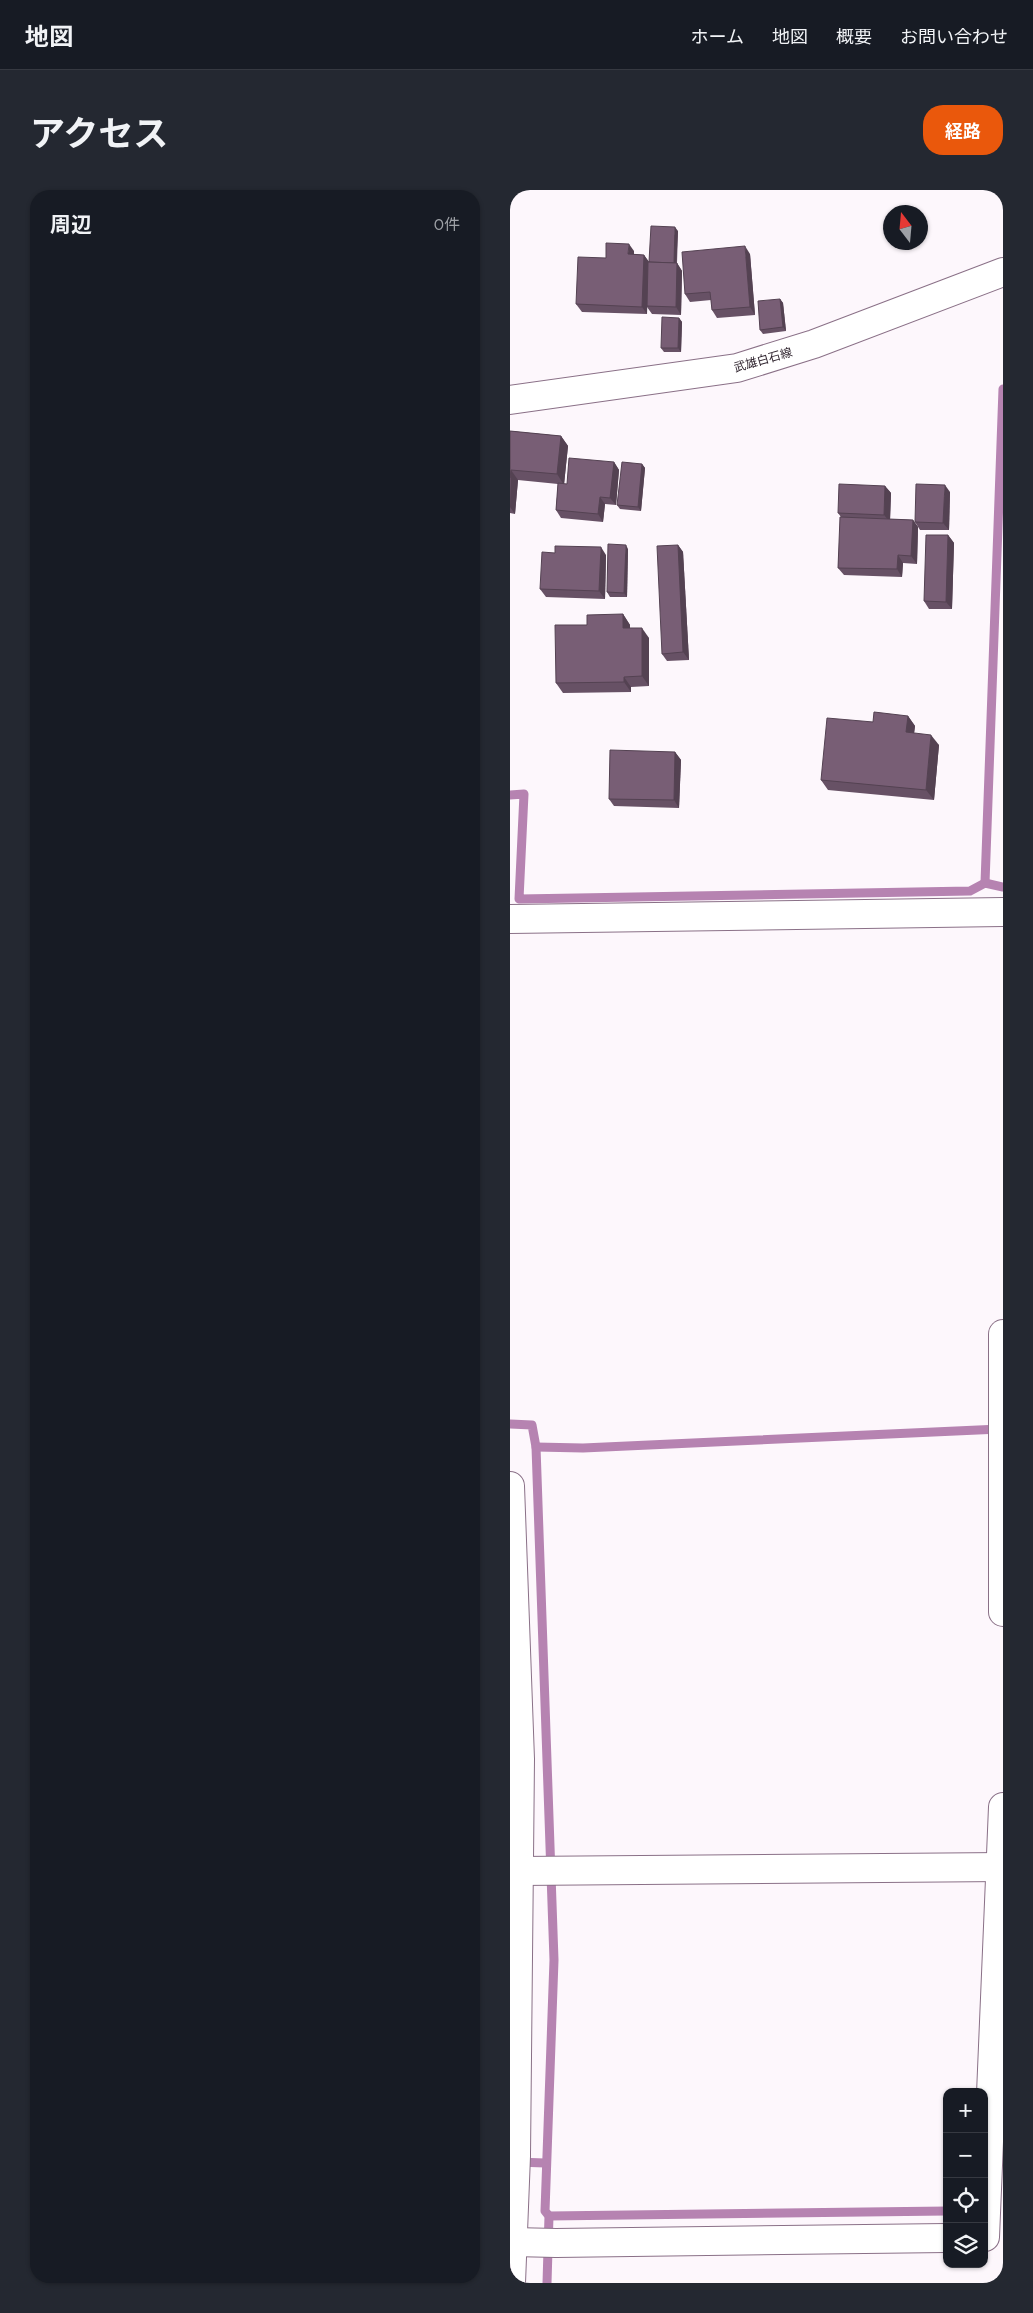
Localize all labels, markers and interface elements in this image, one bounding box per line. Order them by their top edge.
text: 地図 [25,22,73,51]
text: ホーム [691,26,744,48]
text: 地図 [772,26,808,48]
text: 概要 [836,26,872,48]
text: お問い合わせ [900,26,1008,48]
button: 経路 [923,105,1003,155]
text: アクセス [30,113,168,155]
north arrow [883,205,928,250]
text: 周辺 [50,212,92,237]
text: 0件 [434,215,460,234]
street label: 武雄白石線 [732,345,794,375]
map controls [943,2088,988,2268]
button: + [943,2088,988,2133]
button: − [943,2133,988,2178]
button: locate [943,2178,988,2223]
button: layers [943,2223,988,2268]

